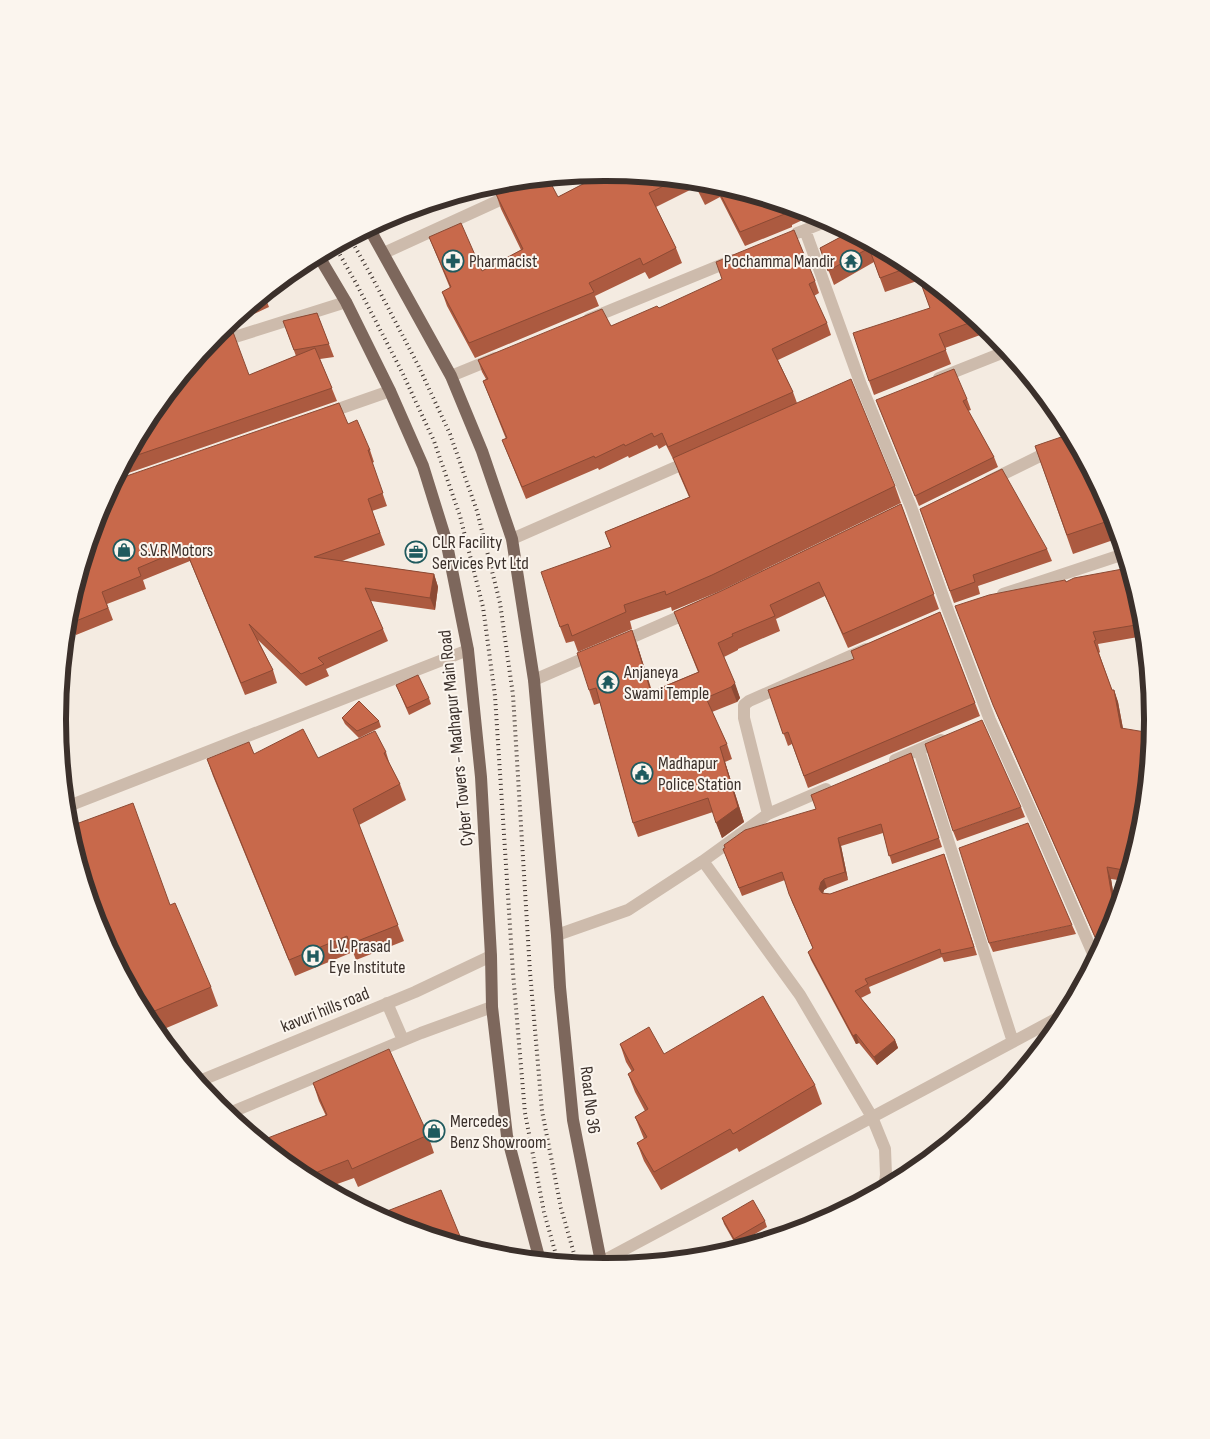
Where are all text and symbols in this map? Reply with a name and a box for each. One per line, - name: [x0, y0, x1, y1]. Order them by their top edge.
- pharmacy icon: Pharmacist: [441, 249, 465, 273]
- temple icon: Pochamma Mandir: [839, 249, 863, 273]
- place label: Pharmacist: [469, 251, 538, 272]
- place label: Pochamma Mandir: [724, 251, 835, 272]
- place label: CLR Facility Services Pvt Ltd: [432, 532, 529, 574]
- shop icon: S.V.R Motors: [112, 538, 136, 562]
- place label: S.V.R Motors: [140, 540, 213, 561]
- office icon: CLR Facility Services Pvt Ltd: [404, 540, 428, 564]
- street label: Cyber Towers - Madhapur Main Road: [434, 629, 478, 847]
- place label: Anjaneya Swami Temple: [623, 662, 709, 704]
- temple icon: Anjaneya Swami Temple: [596, 670, 620, 694]
- place label: Madhapur Police Station: [658, 753, 741, 795]
- public building icon: Madhapur Police Station: [630, 761, 654, 785]
- place label: L.V. Prasad Eye Institute: [329, 936, 406, 978]
- hospital icon: L.V. Prasad Eye Institute: [301, 944, 325, 968]
- street label: kavuri hills road: [278, 983, 372, 1037]
- street label: Road No 36: [575, 1065, 605, 1135]
- place label: Mercedes Benz Showroom: [450, 1111, 547, 1153]
- shop icon: Mercedes Benz Showroom: [422, 1119, 446, 1143]

